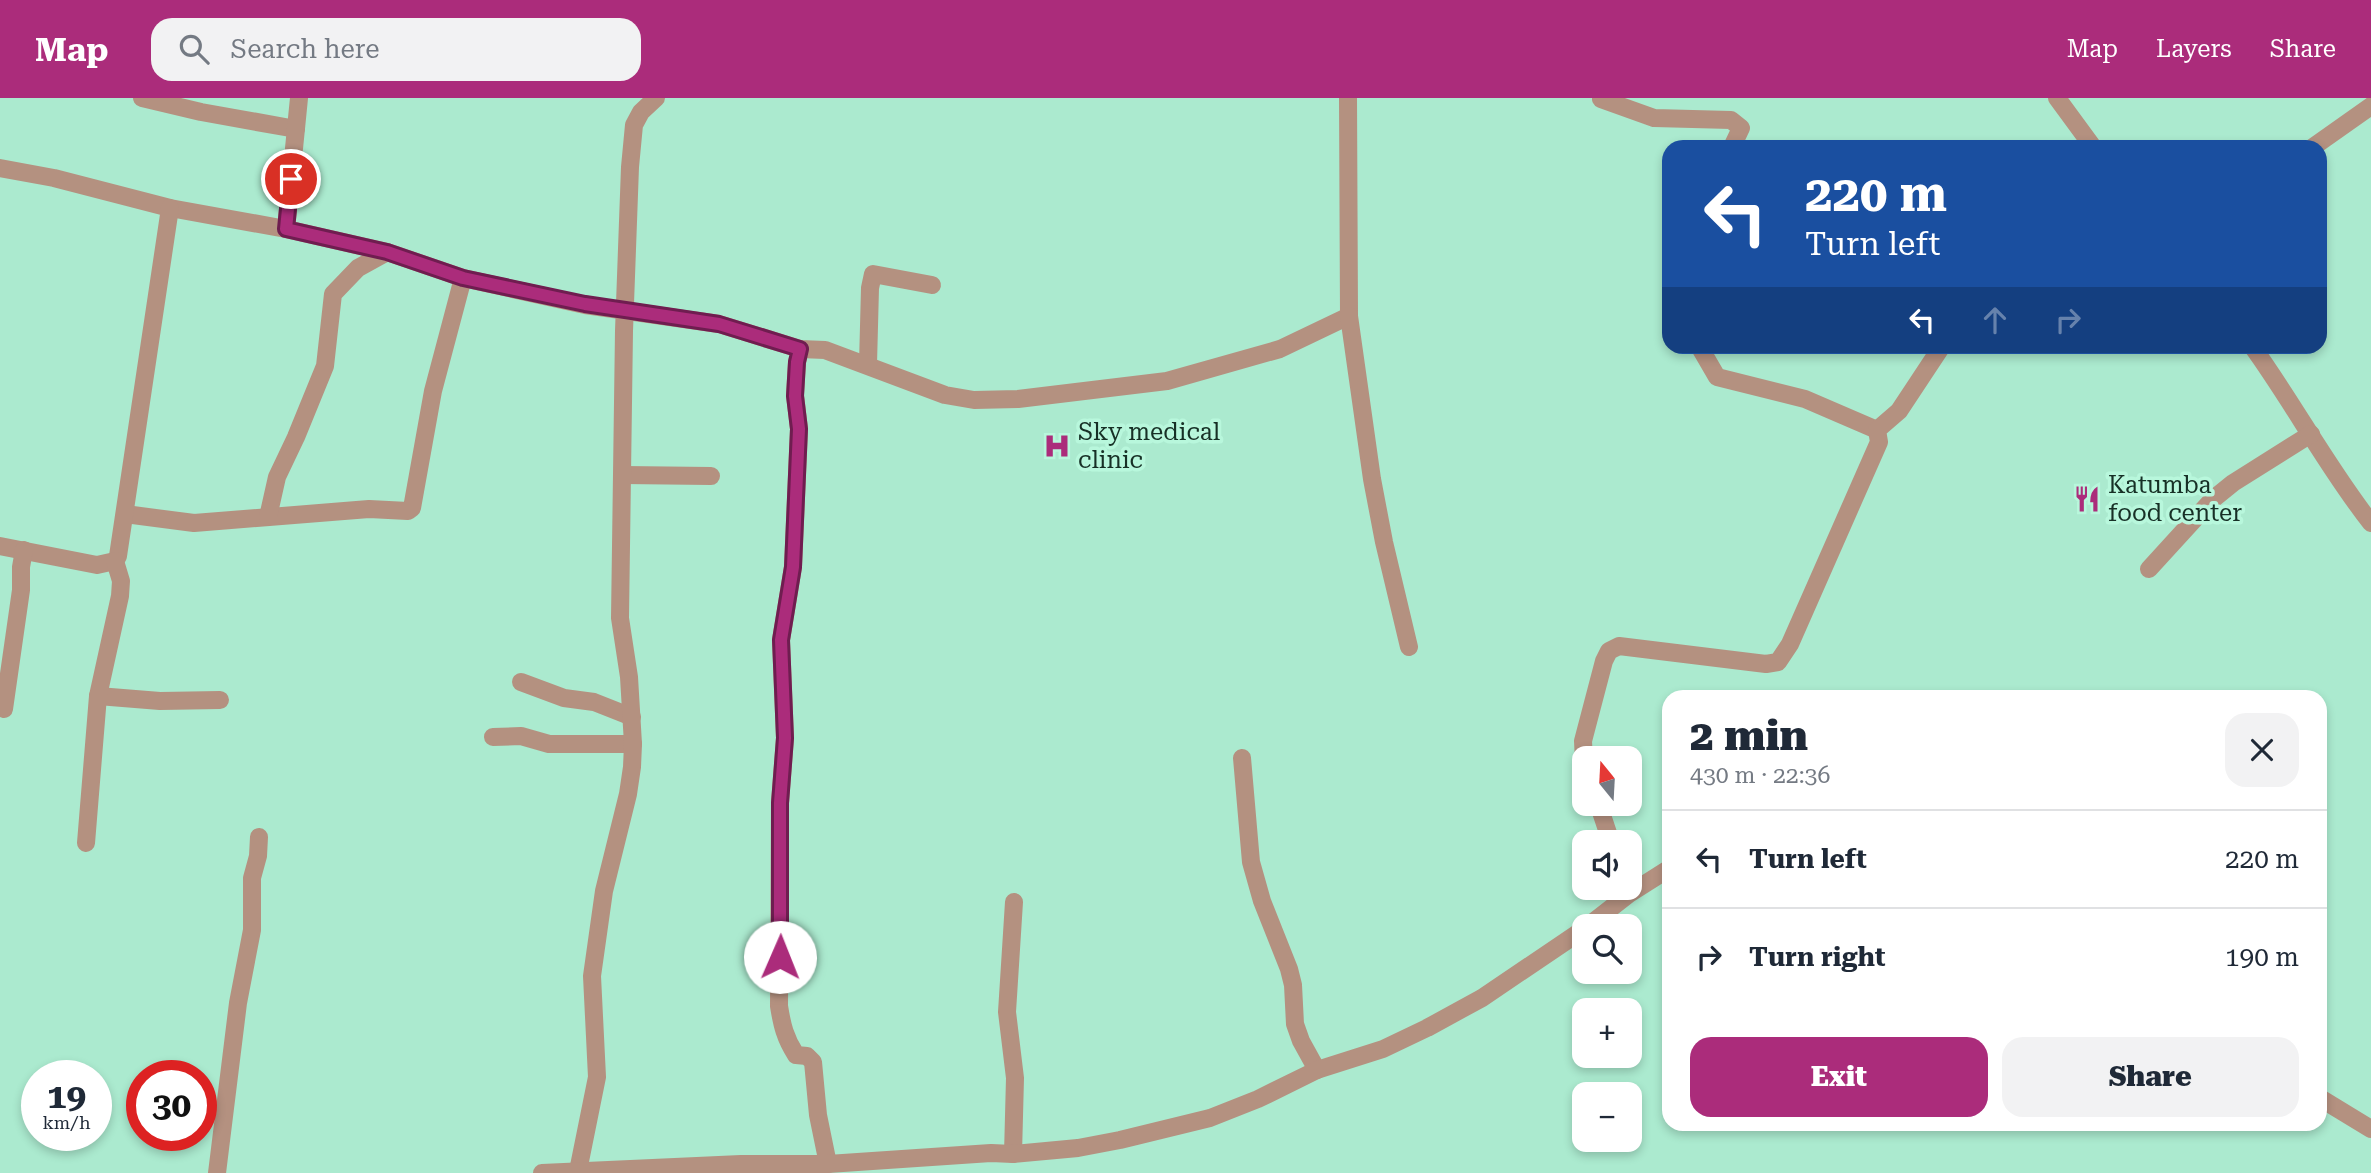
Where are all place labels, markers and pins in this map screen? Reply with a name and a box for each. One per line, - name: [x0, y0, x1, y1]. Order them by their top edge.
- pin: [261, 149, 321, 209]
- place label: Sky medical clinic: [1078, 418, 1220, 474]
- hospital icon: Sky medical clinic: [1042, 431, 1072, 461]
- place label: Katumba food center: [2108, 471, 2242, 527]
- restaurant icon: Katumba food center: [2072, 484, 2102, 514]

